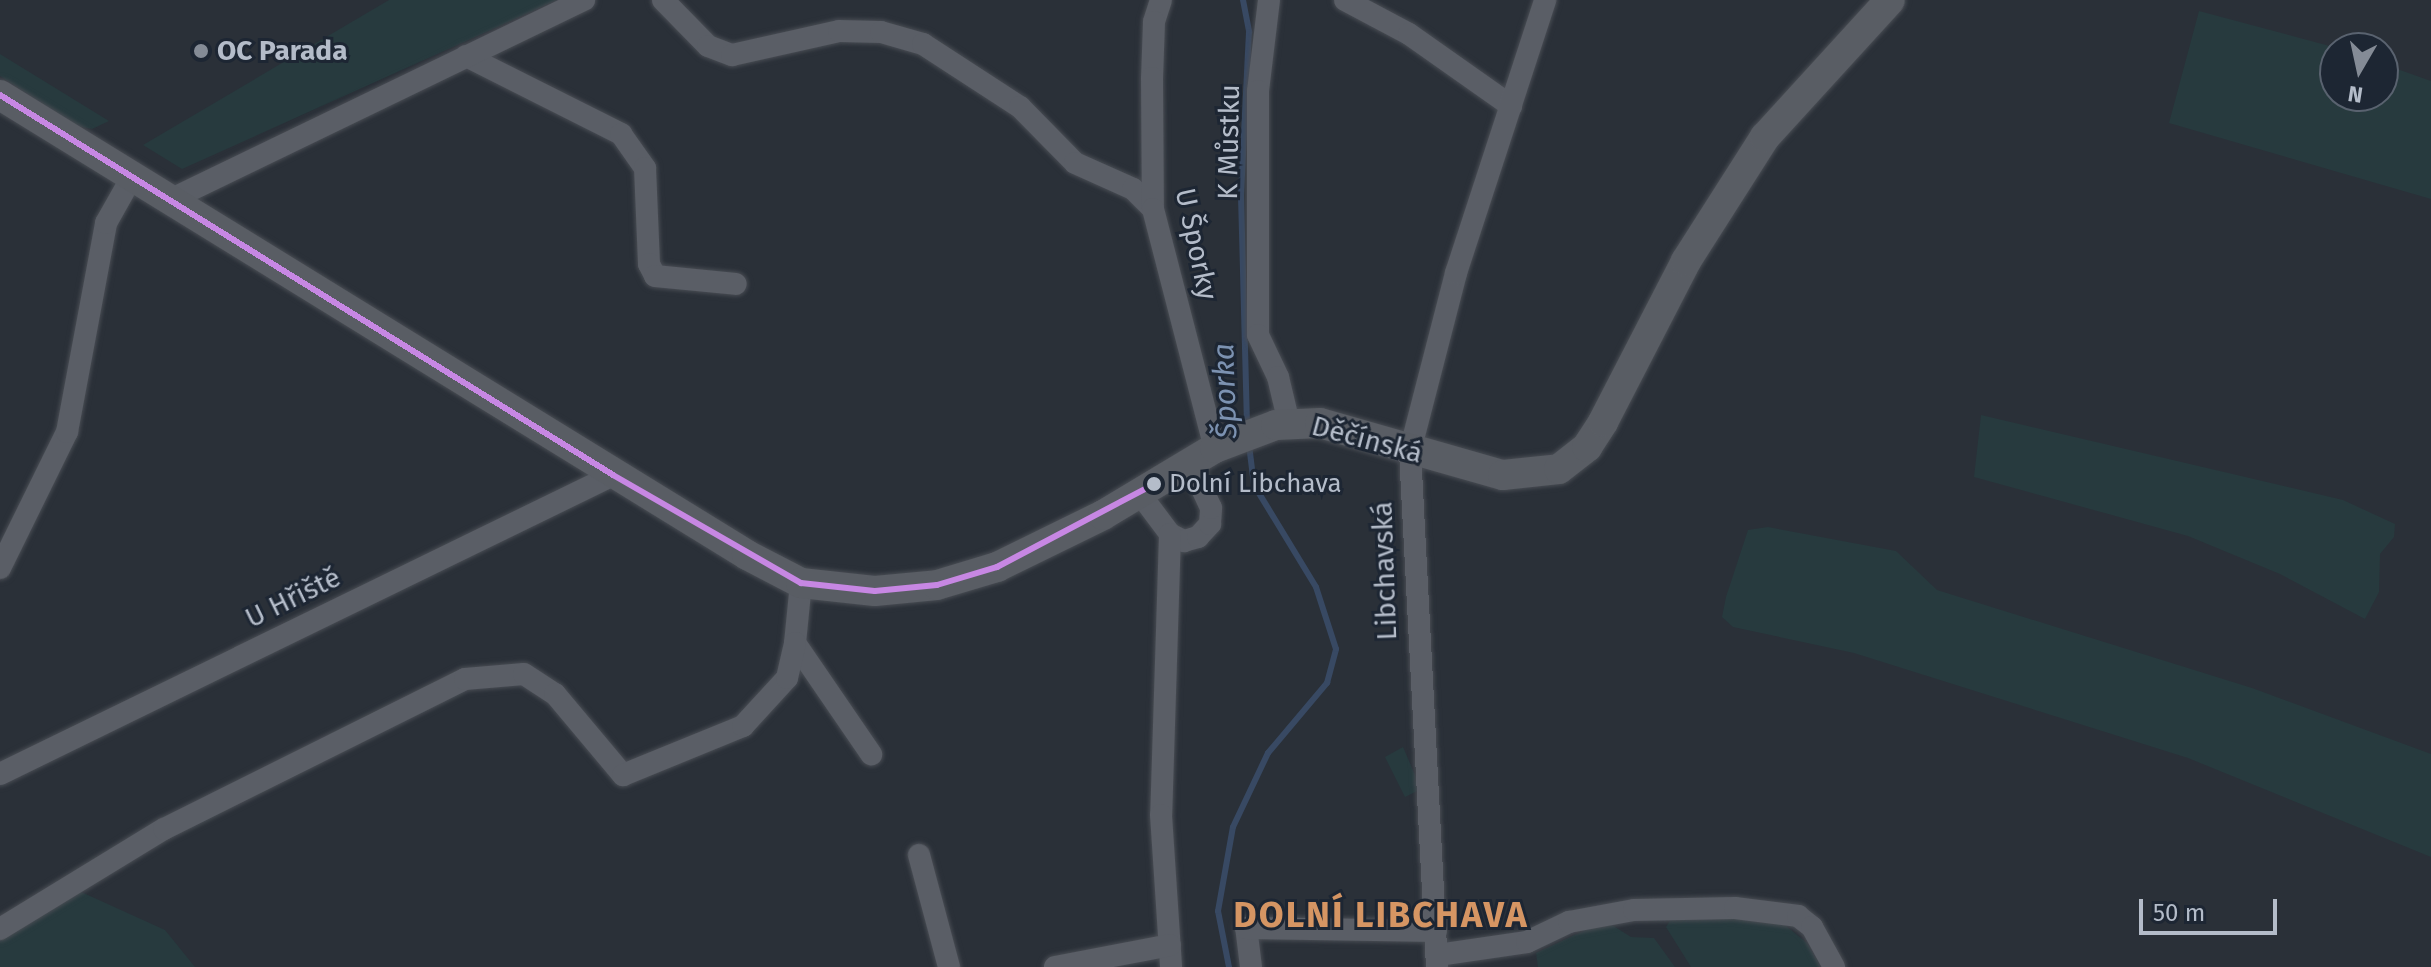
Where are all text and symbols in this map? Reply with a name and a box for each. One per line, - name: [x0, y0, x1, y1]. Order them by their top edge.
- north arrow: [2319, 32, 2399, 112]
- place label: OC Parada: [217, 34, 348, 68]
- marker: OC Parada: [192, 42, 210, 60]
- text: N: [2346, 80, 2365, 109]
- street label: K Můstku: [1211, 84, 1247, 200]
- street label: U Šporky: [1168, 185, 1224, 303]
- water label: Šporka: [1205, 343, 1245, 439]
- street label: Děčínská: [1308, 409, 1426, 471]
- place label: Dolní Libchava: [1169, 468, 1342, 500]
- marker: Dolní Libchava: [1146, 476, 1162, 492]
- street label: Libchavská: [1366, 501, 1404, 641]
- street label: U Hřiště: [240, 561, 346, 635]
- scale bar: [2143, 883, 2281, 933]
- district label: DOLNÍ LIBCHAVA: [1233, 894, 1529, 938]
- text: 50 m: [2153, 899, 2205, 927]

